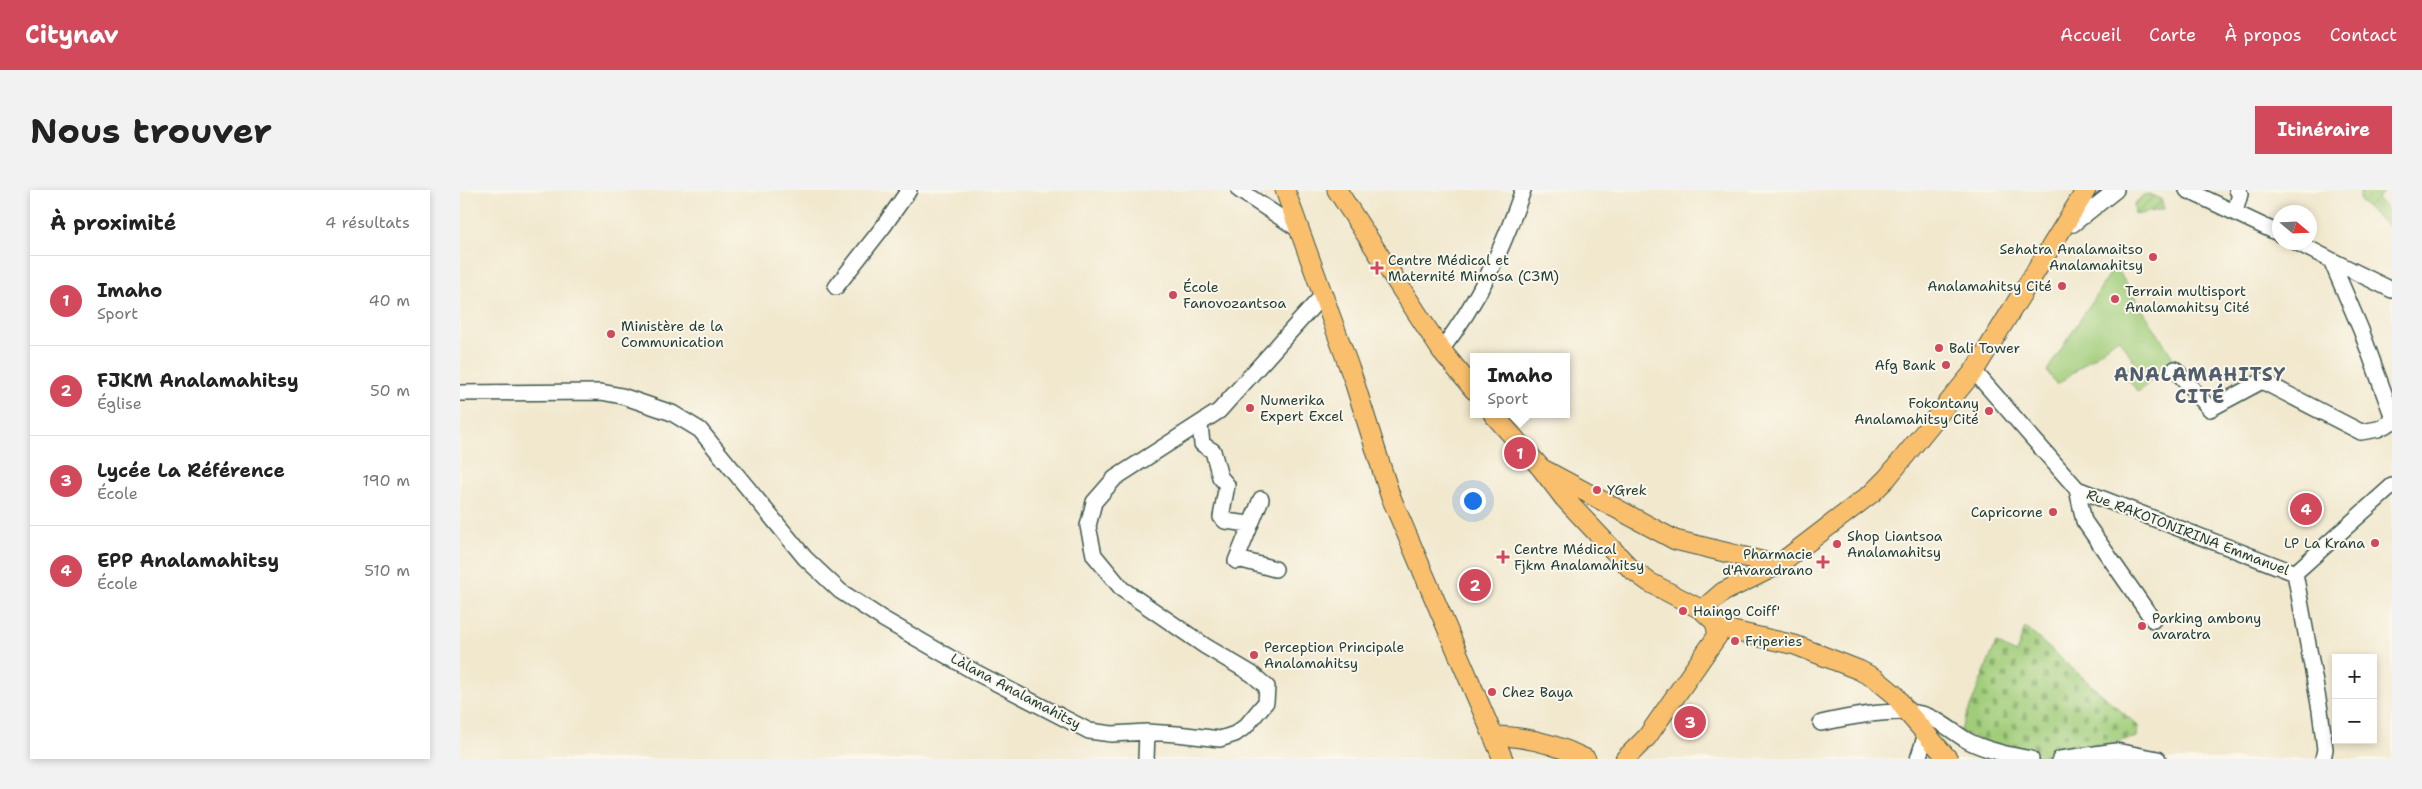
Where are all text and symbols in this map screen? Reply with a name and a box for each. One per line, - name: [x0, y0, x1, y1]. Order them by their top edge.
- text: Citynav: [25, 19, 119, 51]
- text: Accueil: [2060, 23, 2121, 47]
- text: Carte: [2149, 23, 2196, 47]
- text: À propos: [2224, 23, 2302, 47]
- text: Contact: [2330, 23, 2397, 47]
- button: Itinéraire: [2255, 106, 2392, 154]
- text: Nous trouver: [30, 107, 272, 154]
- north arrow: [2272, 205, 2317, 250]
- text: À proximité: [50, 209, 176, 237]
- text: 4 résultats: [325, 212, 410, 233]
- place label: Sehatra Analamaitso Analamahitsy: [2000, 240, 2143, 274]
- place label: Centre Médical et Maternité Mimosa (C3M): [1388, 251, 1559, 285]
- marker: Sehatra Analamaitso Analamahitsy: [2147, 251, 2159, 263]
- marker: Centre Médical et Maternité Mimosa (C3M): [1370, 261, 1384, 275]
- place label: Analamahitsy Cité: [1927, 277, 2052, 295]
- text: Imaho: [97, 278, 162, 303]
- place label: École Fanovozantsoa: [1183, 278, 1287, 312]
- marker: Analamahitsy Cité: [2056, 280, 2068, 292]
- place label: Terrain multisport Analamahitsy Cité: [2125, 282, 2250, 316]
- marker: École Fanovozantsoa: [1167, 289, 1179, 301]
- text: 1: [62, 290, 70, 311]
- text: 40 m: [368, 290, 410, 311]
- marker: Terrain multisport Analamahitsy Cité: [2109, 293, 2121, 305]
- text: Sport: [97, 303, 138, 324]
- place label: Ministère de la Communication: [621, 317, 724, 351]
- marker: Ministère de la Communication: [605, 328, 617, 340]
- place label: Bali Tower: [1949, 339, 2021, 357]
- marker: Bali Tower: [1933, 342, 1945, 354]
- popup: [1470, 353, 1570, 418]
- place label: Afg Bank: [1875, 356, 1936, 374]
- marker: Afg Bank: [1940, 359, 1952, 371]
- district label: ANALAMAHITSY CITÉ: [2114, 362, 2286, 409]
- text: Imaho: [1487, 363, 1553, 388]
- text: FJKM Analamahitsy: [97, 368, 299, 393]
- text: 2: [60, 380, 72, 401]
- text: 50 m: [370, 380, 410, 401]
- text: Sport: [1487, 388, 1528, 409]
- place label: Numerika Expert Excel: [1260, 391, 1344, 425]
- text: Église: [97, 393, 142, 414]
- place label: Fokontany Analamahitsy Cité: [1854, 394, 1979, 428]
- marker: Numerika Expert Excel: [1244, 402, 1256, 414]
- marker: Fokontany Analamahitsy Cité: [1983, 405, 1995, 417]
- pin: 1: [1504, 434, 1536, 472]
- text: Lycée La Référence: [97, 458, 285, 483]
- text: 3: [60, 470, 72, 491]
- text: 190 m: [363, 470, 410, 491]
- place label: YGrek: [1607, 481, 1647, 499]
- text: École: [97, 483, 138, 504]
- marker: YGrek: [1591, 484, 1603, 496]
- street label: Rue RAKOTONIRINA Emmanuel: [2084, 485, 2293, 579]
- your location: [1460, 488, 1486, 514]
- pin: 4: [2290, 490, 2322, 528]
- place label: Capricorne: [1971, 503, 2043, 521]
- marker: Capricorne: [2047, 506, 2059, 518]
- place label: Shop Liantsoa Analamahitsy: [1847, 527, 1943, 561]
- place label: LP La Krana: [2284, 534, 2365, 552]
- marker: LP La Krana: [2369, 537, 2381, 549]
- marker: Shop Liantsoa Analamahitsy: [1831, 538, 1843, 550]
- place label: Centre Médical Fjkm Analamahitsy: [1514, 540, 1644, 574]
- place label: Pharmacie d'Avaradrano: [1722, 545, 1813, 579]
- text: EPP Analamahitsy: [97, 548, 279, 573]
- marker: Centre Médical Fjkm Analamahitsy: [1496, 550, 1510, 564]
- marker: Pharmacie d'Avaradrano: [1817, 556, 1829, 568]
- text: 4: [60, 560, 72, 581]
- text: 510 m: [364, 560, 410, 581]
- pin: 2: [1459, 566, 1491, 604]
- text: École: [97, 573, 138, 594]
- place label: Haingo Coiff': [1693, 602, 1780, 620]
- marker: Haingo Coiff': [1677, 605, 1689, 617]
- place label: Parking ambony avaratra: [2152, 609, 2261, 643]
- marker: Parking ambony avaratra: [2136, 620, 2148, 632]
- place label: Friperies: [1745, 632, 1802, 650]
- marker: Friperies: [1729, 635, 1741, 647]
- place label: Perception Principale Analamahitsy: [1264, 638, 1404, 672]
- street label: Làlana Analamahitsy: [948, 649, 1084, 733]
- marker: Perception Principale Analamahitsy: [1248, 649, 1260, 661]
- map controls: [2332, 654, 2377, 744]
- button: +: [2332, 654, 2377, 699]
- place label: Chez Baya: [1502, 683, 1573, 701]
- marker: Chez Baya: [1486, 686, 1498, 698]
- button: −: [2332, 699, 2377, 744]
- pin: 3: [1674, 703, 1706, 741]

